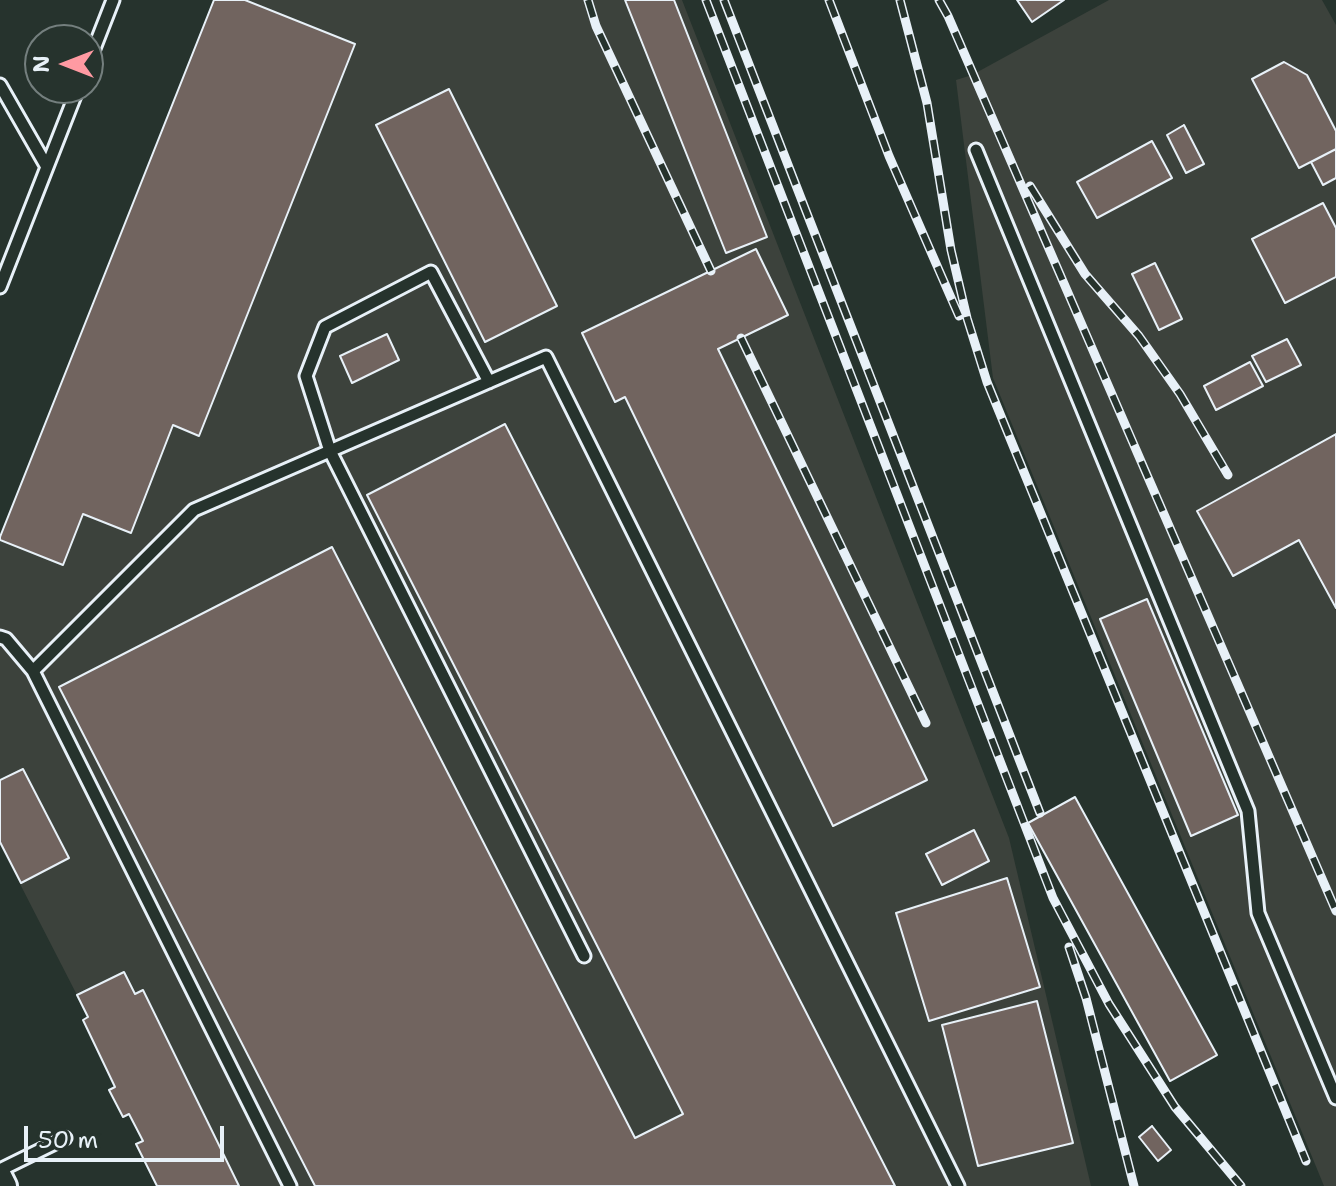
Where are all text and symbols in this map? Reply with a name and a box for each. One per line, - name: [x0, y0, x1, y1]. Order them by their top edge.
- north arrow: [24, 24, 104, 104]
- text: N: [27, 55, 56, 73]
- scale bar: [28, 1110, 228, 1160]
- text: 50 m: [38, 1124, 98, 1156]

